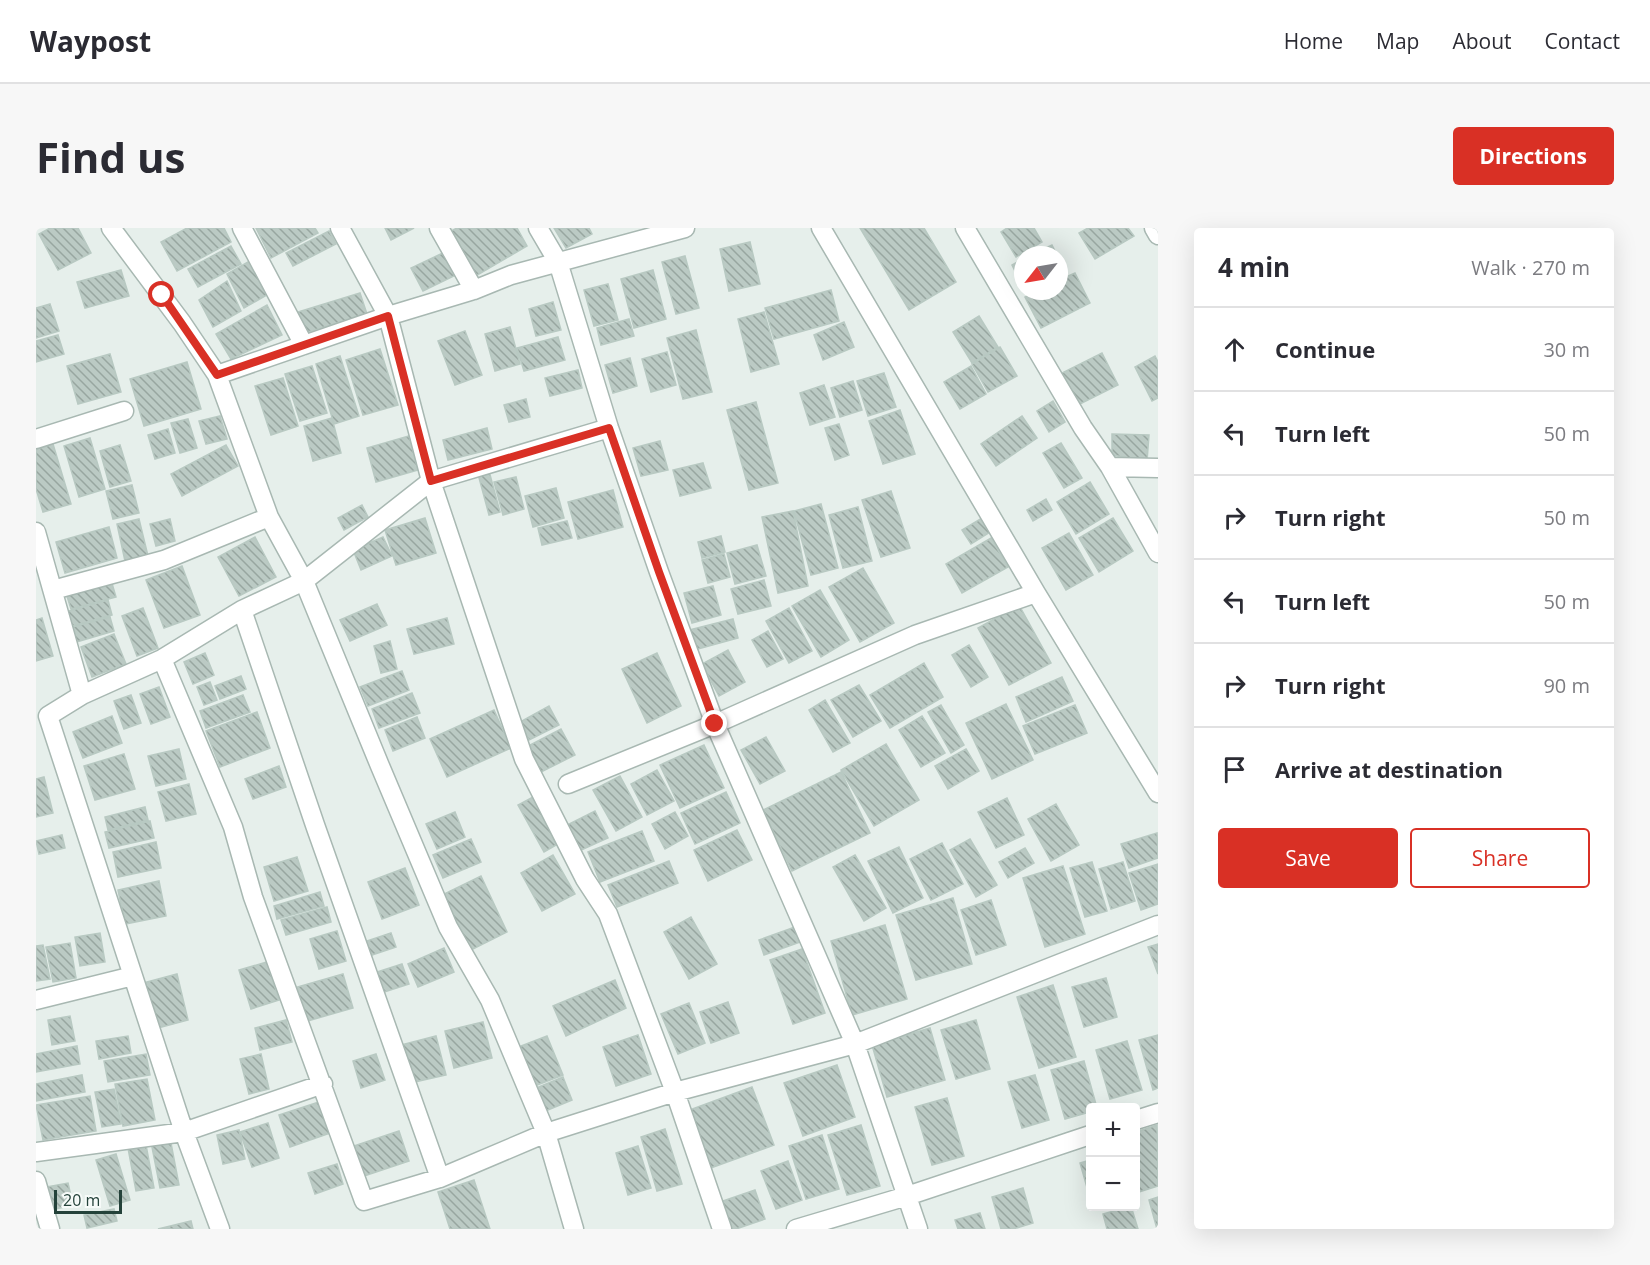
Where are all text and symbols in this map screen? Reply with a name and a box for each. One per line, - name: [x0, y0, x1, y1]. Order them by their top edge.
- text: Waypost: [30, 22, 151, 60]
- text: Home: [1284, 27, 1343, 55]
- text: Map: [1376, 27, 1419, 55]
- text: About: [1452, 27, 1512, 55]
- text: Contact: [1545, 27, 1620, 55]
- button: Directions: [1453, 127, 1614, 185]
- text: Find us: [36, 128, 185, 185]
- north arrow: [1014, 246, 1068, 300]
- text: 4 min: [1218, 249, 1290, 285]
- text: Walk · 270 m: [1471, 254, 1590, 281]
- route start: [148, 281, 174, 307]
- icon: ahead: [1218, 333, 1251, 366]
- text: Continue: [1275, 334, 1375, 364]
- text: 30 m: [1543, 336, 1590, 363]
- icon: left: [1218, 417, 1251, 450]
- text: Turn left: [1275, 418, 1370, 448]
- text: 50 m: [1543, 420, 1590, 447]
- icon: right: [1218, 501, 1251, 534]
- text: Turn right: [1275, 502, 1386, 532]
- text: 50 m: [1543, 504, 1590, 531]
- icon: left: [1218, 585, 1251, 618]
- text: Turn left: [1275, 586, 1370, 616]
- text: 50 m: [1543, 588, 1590, 615]
- icon: right: [1218, 669, 1251, 702]
- text: Turn right: [1275, 670, 1386, 700]
- text: 90 m: [1543, 672, 1590, 699]
- route end: [701, 710, 727, 736]
- icon: arrive: [1218, 753, 1251, 786]
- text: Arrive at destination: [1275, 754, 1503, 784]
- button: Save: [1218, 828, 1398, 888]
- button: Share: [1410, 828, 1590, 888]
- map controls: [1086, 1103, 1140, 1211]
- button: +: [1086, 1103, 1140, 1157]
- button: −: [1086, 1157, 1140, 1211]
- scale bar: [54, 1187, 122, 1214]
- text: 20 m: [63, 1189, 100, 1211]

